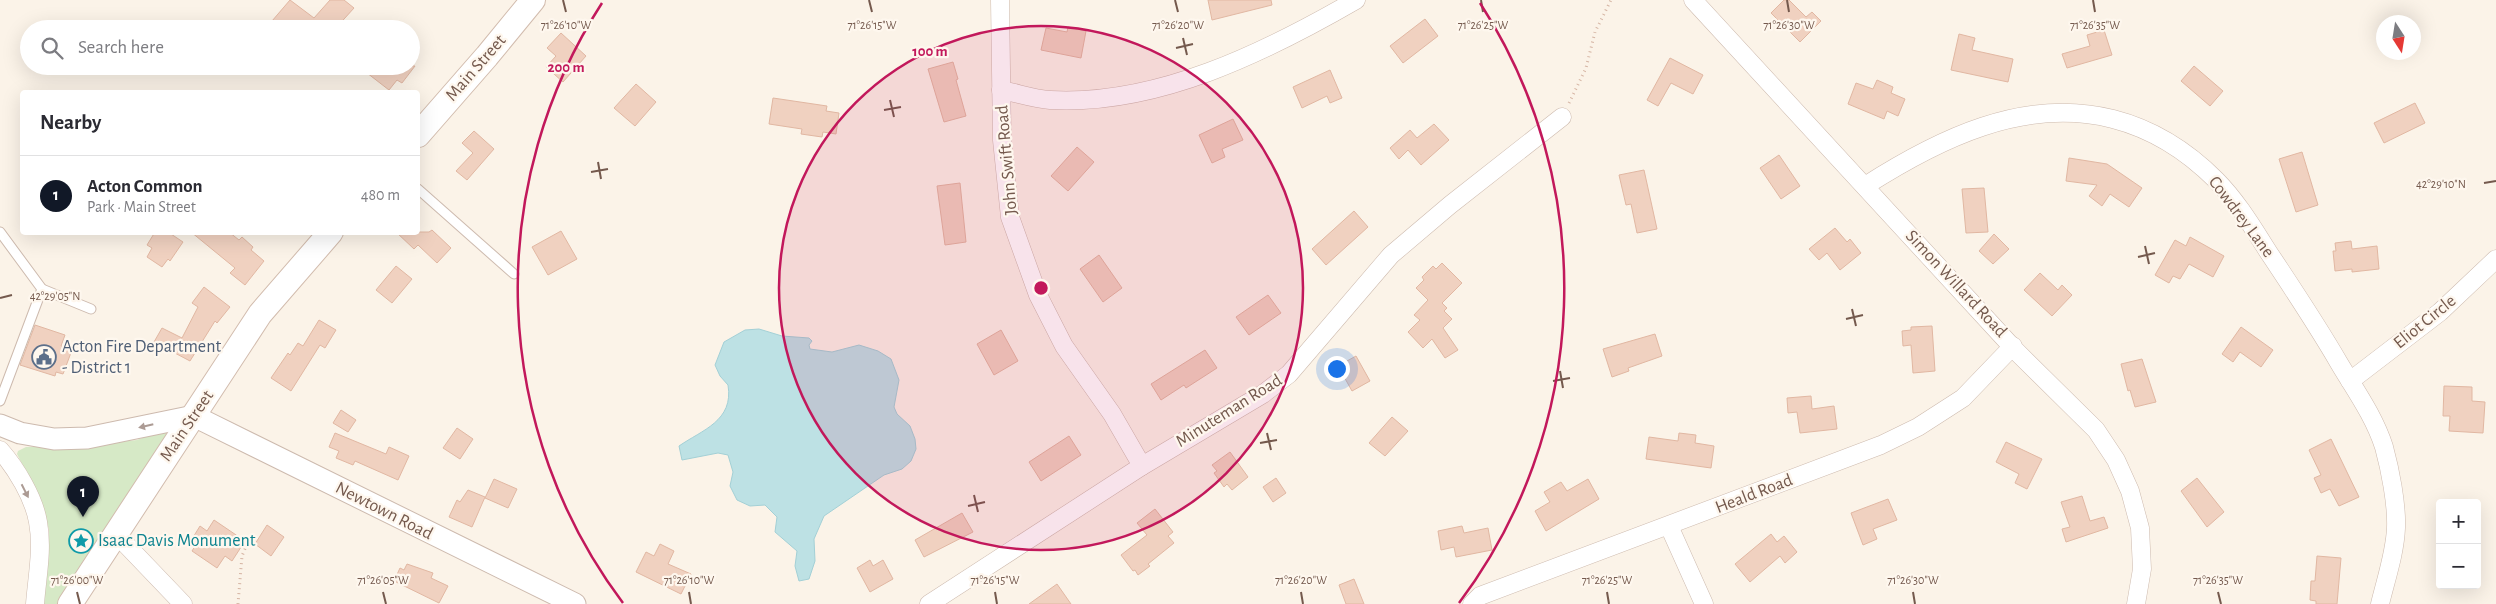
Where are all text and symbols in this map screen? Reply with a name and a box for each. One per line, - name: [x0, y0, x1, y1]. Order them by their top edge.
- north arrow: [2376, 15, 2421, 60]
- text: 71°26'10"W: [541, 19, 592, 31]
- text: 71°26'15"W: [847, 19, 897, 31]
- text: 71°26'20"W: [1152, 19, 1204, 31]
- text: 71°26'25"W: [1458, 19, 1509, 31]
- text: 71°26'30"W: [1763, 19, 1815, 31]
- text: 71°26'35"W: [2070, 19, 2120, 31]
- search box: [20, 20, 420, 75]
- street label: Main Street: [443, 31, 510, 105]
- icon: search: [38, 34, 66, 62]
- text: Search here: [78, 38, 164, 57]
- text: 100 m: [912, 44, 948, 59]
- text: 200 m: [547, 60, 585, 75]
- street label: John Swift Road: [993, 104, 1021, 216]
- text: Nearby: [40, 112, 101, 133]
- street label: Cowdrey Lane: [2205, 173, 2277, 261]
- text: Acton Common: [87, 177, 203, 196]
- text: 42°29'10"N: [2416, 178, 2466, 190]
- text: 1: [53, 187, 59, 203]
- text: 480 m: [361, 187, 400, 203]
- text: Park · Main Street: [87, 199, 196, 215]
- street label: Simon Willard Road: [1902, 227, 2010, 341]
- centre of rings: [1032, 279, 1050, 297]
- text: 42°29'05"N: [30, 290, 80, 302]
- street label: Eliot Circle: [2391, 292, 2459, 352]
- place label: Acton Fire Department - District 1: [62, 338, 221, 377]
- public building icon: Acton Fire Department - District 1: [31, 344, 57, 370]
- your location: [1324, 356, 1350, 382]
- street label: Minuteman Road: [1173, 371, 1285, 451]
- street label: Main Street: [157, 387, 217, 465]
- one-way arrow: [139, 422, 154, 430]
- street label: Heald Road: [1713, 471, 1795, 517]
- pin: 1: [67, 476, 99, 517]
- street label: Newtown Road: [332, 479, 436, 543]
- one-way arrow: [21, 484, 29, 498]
- map controls: [2436, 499, 2481, 589]
- button: +: [2436, 499, 2481, 544]
- place icon: Isaac Davis Monument: [68, 528, 94, 554]
- place label: Isaac Davis Monument: [98, 532, 256, 550]
- button: −: [2436, 544, 2481, 589]
- text: 71°26'00"W: [51, 574, 104, 586]
- text: 71°26'05"W: [357, 574, 409, 586]
- text: 71°26'10"W: [664, 574, 715, 586]
- text: 71°26'15"W: [970, 574, 1020, 586]
- text: 71°26'20"W: [1275, 574, 1327, 586]
- text: 71°26'25"W: [1582, 574, 1633, 586]
- text: 71°26'30"W: [1887, 574, 1939, 586]
- text: 71°26'35"W: [2193, 574, 2243, 586]

